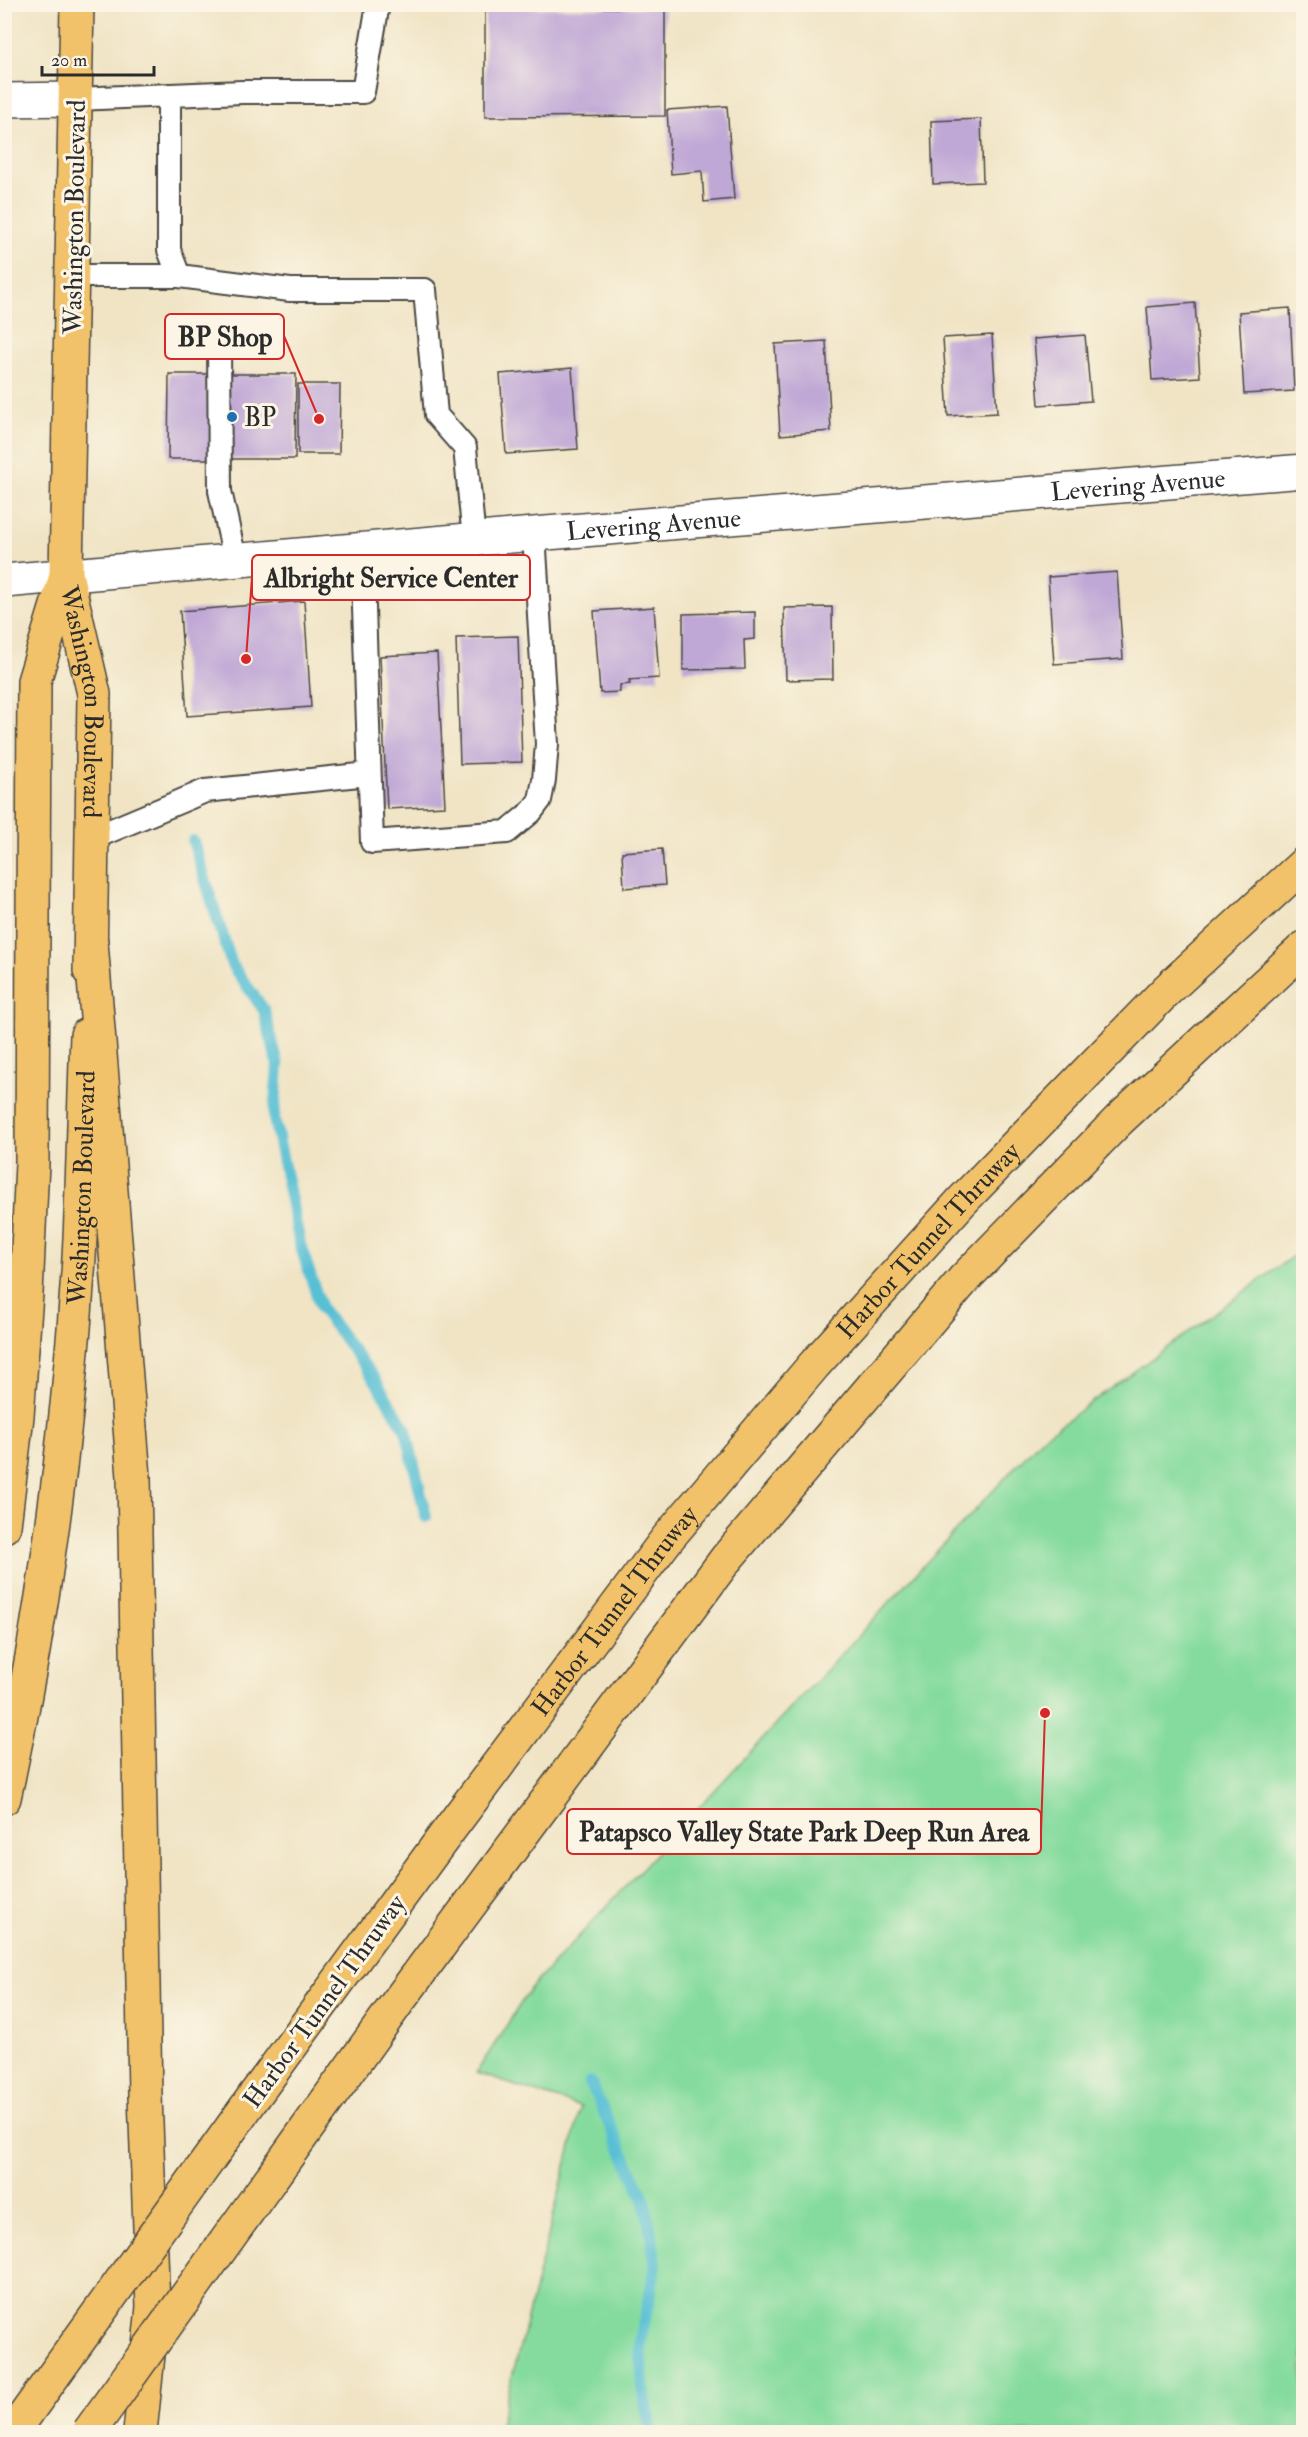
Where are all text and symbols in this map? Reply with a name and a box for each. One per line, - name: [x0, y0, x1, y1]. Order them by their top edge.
- scale bar: [42, 39, 154, 77]
- text: 20 m: [51, 49, 87, 72]
- street label: Washington Boulevard: [57, 99, 93, 336]
- callout: BP Shop: [165, 314, 284, 359]
- text: BP Shop: [178, 321, 273, 355]
- place label: BP: [244, 402, 276, 434]
- marker: BP: [225, 410, 239, 424]
- street label: Levering Avenue: [1049, 462, 1227, 509]
- street label: Levering Avenue: [565, 502, 742, 548]
- callout: Albright Service Center: [252, 555, 530, 600]
- text: Albright Service Center: [263, 562, 519, 596]
- street label: Washington Boulevard: [52, 582, 109, 819]
- street label: Washington Boulevard: [61, 1070, 103, 1307]
- street label: Harbor Tunnel Thruway: [830, 1135, 1028, 1346]
- street label: Harbor Tunnel Thruway: [525, 1499, 705, 1723]
- callout: Patapsco Valley State Park Deep Run Area: [567, 1809, 1041, 1854]
- text: Patapsco Valley State Park Deep Run Area: [579, 1816, 1030, 1850]
- street label: Harbor Tunnel Thruway: [237, 1888, 413, 2114]

